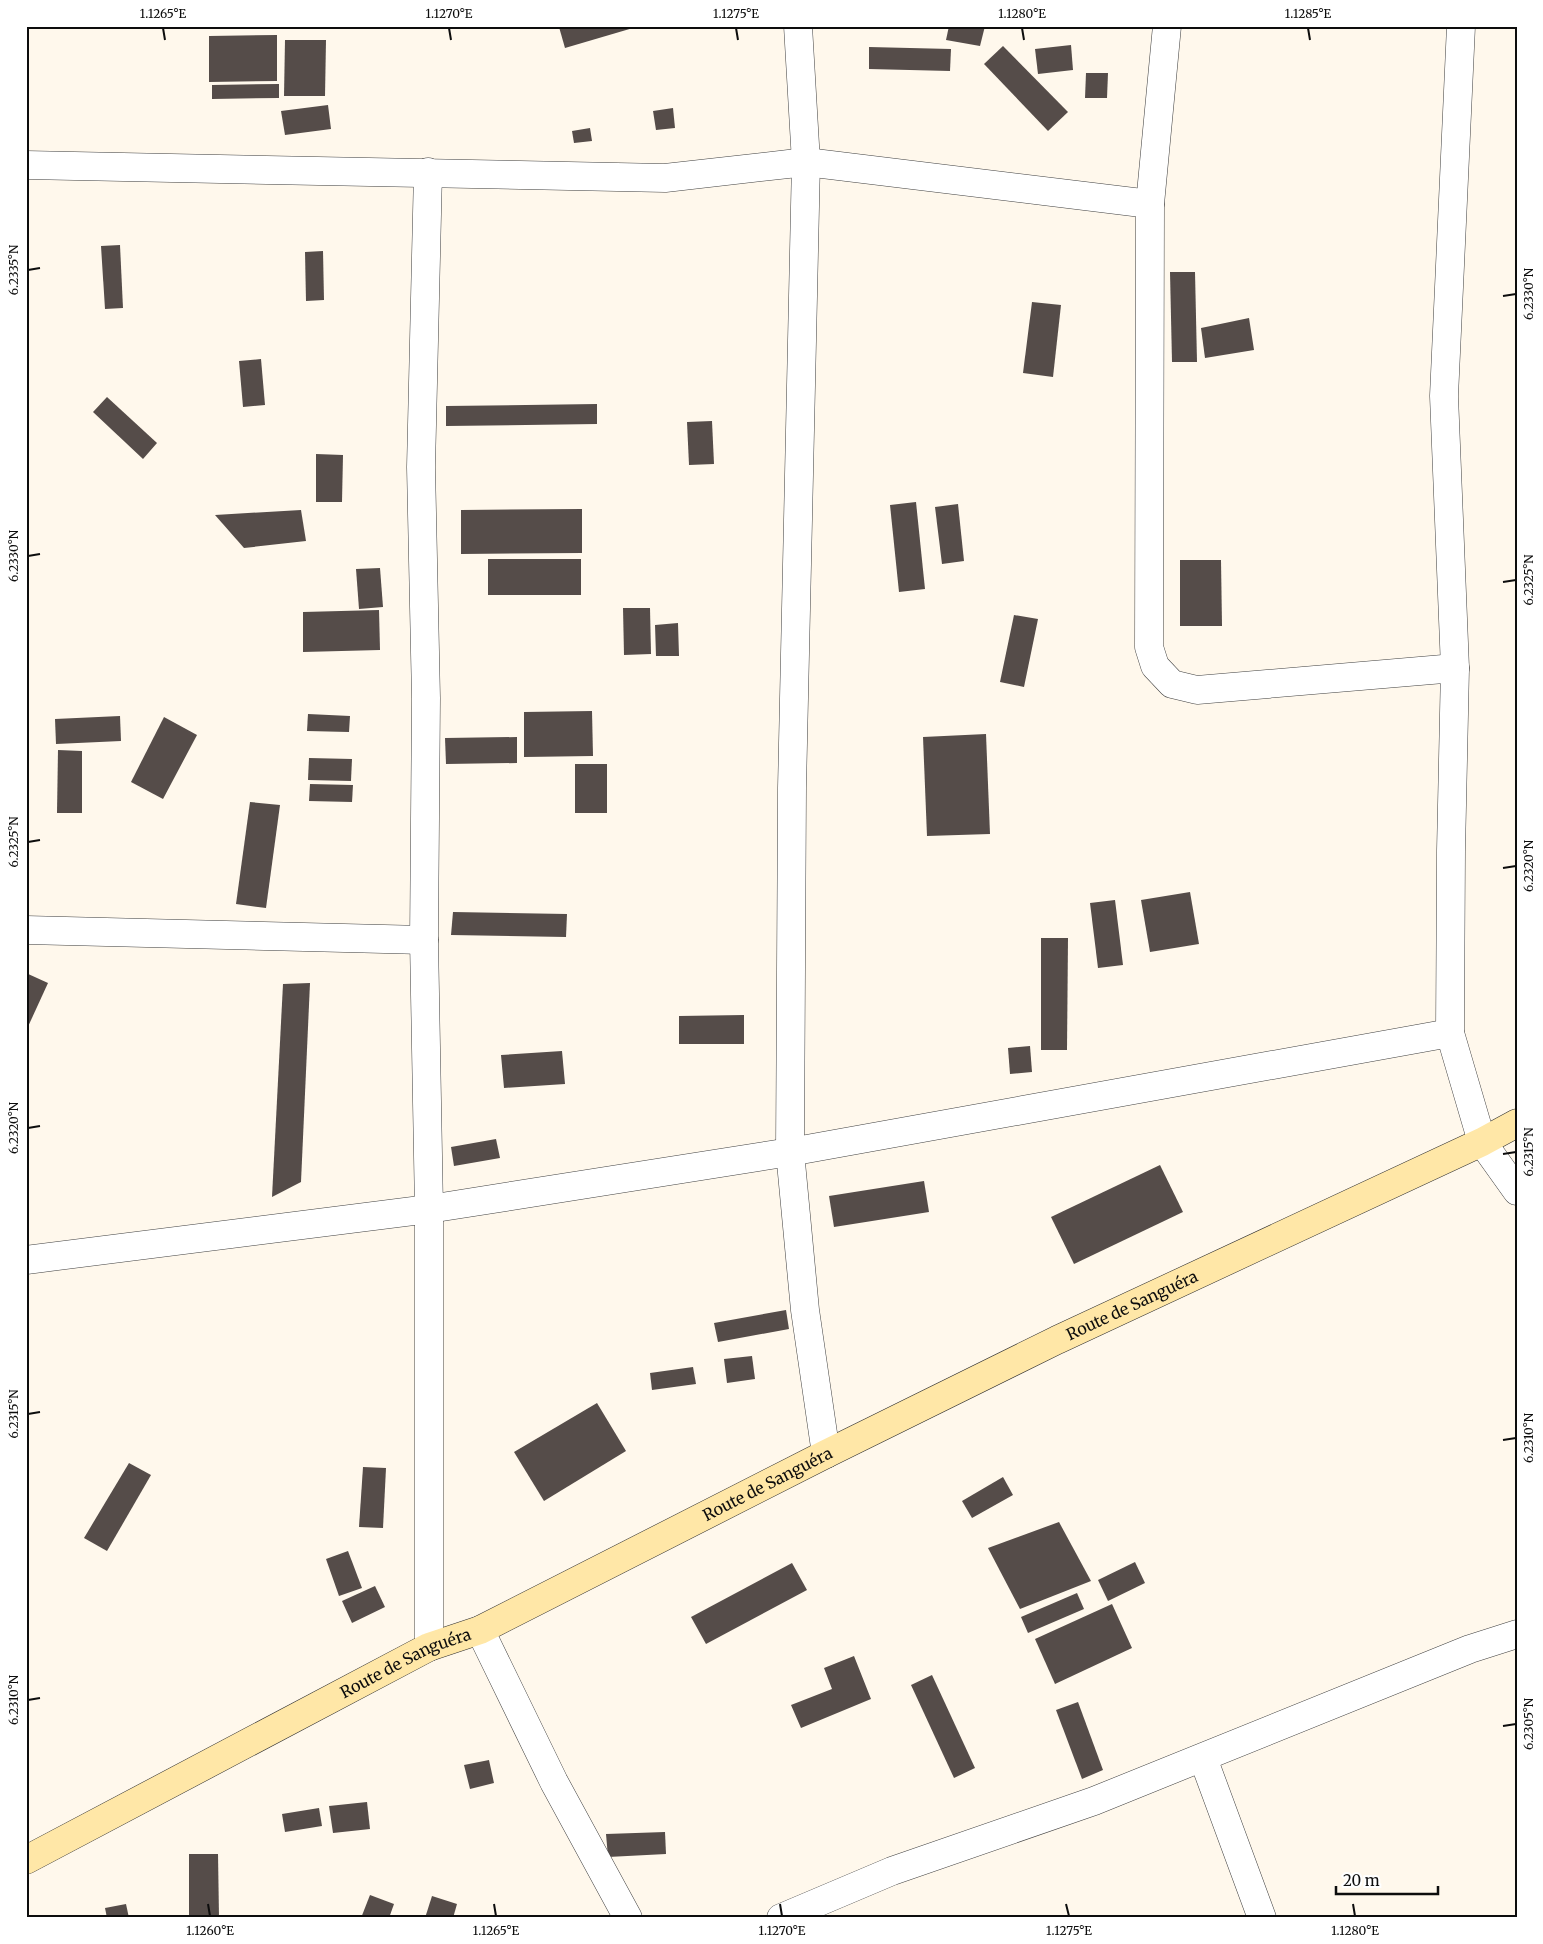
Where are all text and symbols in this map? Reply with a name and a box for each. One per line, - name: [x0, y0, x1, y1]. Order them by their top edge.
- text: 1.1265°E: [140, 6, 187, 21]
- text: 1.1270°E: [426, 6, 473, 21]
- text: 1.1275°E: [713, 6, 759, 21]
- text: 1.1280°E: [998, 6, 1046, 21]
- text: 1.1285°E: [1285, 6, 1332, 21]
- text: 6.2335°N: [6, 244, 21, 295]
- text: 6.2330°N: [1521, 267, 1536, 320]
- text: 6.2330°N: [6, 529, 21, 582]
- text: 6.2325°N: [1521, 554, 1536, 606]
- text: 6.2325°N: [6, 816, 21, 868]
- text: 6.2320°N: [1521, 839, 1536, 892]
- text: 6.2320°N: [6, 1101, 21, 1154]
- text: 6.2315°N: [1521, 1127, 1536, 1177]
- street label: Route de Sanguéra: [1063, 1266, 1201, 1344]
- text: 6.2315°N: [6, 1389, 21, 1439]
- text: 6.2310°N: [1521, 1412, 1536, 1463]
- street label: Route de Sanguéra: [699, 1442, 836, 1525]
- street label: Route de Sanguéra: [337, 1624, 474, 1702]
- text: 6.2310°N: [6, 1674, 21, 1725]
- text: 6.2305°N: [1521, 1697, 1536, 1750]
- scale bar: [1336, 1864, 1438, 1896]
- text: 20 m: [1343, 1871, 1380, 1890]
- text: 1.1260°E: [186, 1923, 234, 1938]
- text: 1.1265°E: [473, 1923, 520, 1938]
- text: 1.1270°E: [759, 1923, 806, 1938]
- text: 1.1275°E: [1046, 1923, 1092, 1938]
- text: 1.1280°E: [1331, 1923, 1379, 1938]

